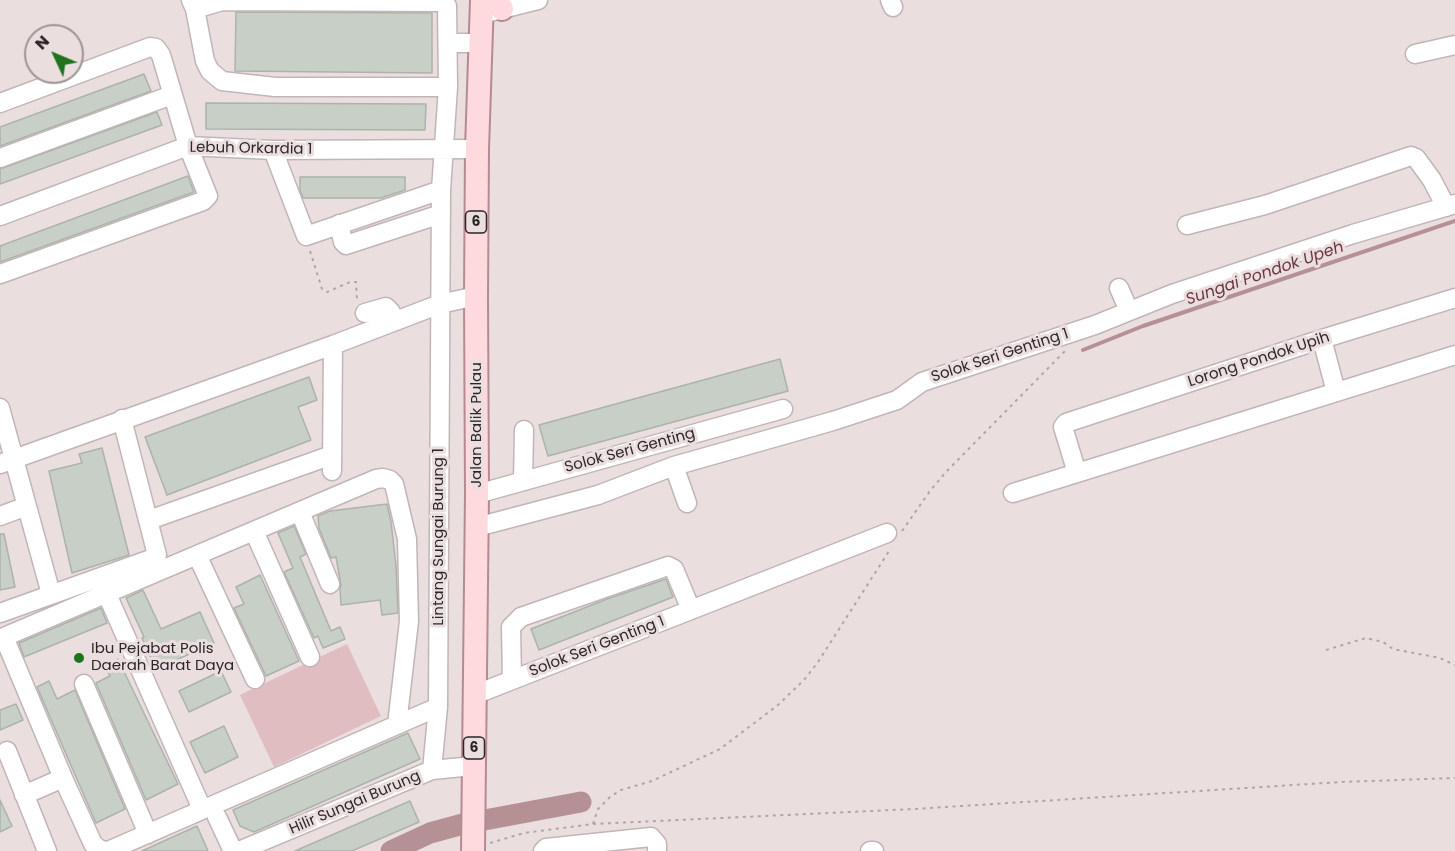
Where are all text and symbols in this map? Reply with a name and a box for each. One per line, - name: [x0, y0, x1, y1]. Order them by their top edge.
- north arrow: [24, 24, 84, 84]
- text: N: [30, 30, 55, 55]
- street label: Lebuh Orkardia 1: [189, 139, 313, 159]
- road number: 6: [466, 211, 486, 233]
- water label: Sungai Pondok Upeh: [1184, 238, 1346, 310]
- street label: Solok Seri Genting 1: [929, 325, 1071, 387]
- street label: Lorong Pondok Upih: [1186, 329, 1332, 391]
- street label: Jalan Balik Pulau: [468, 362, 486, 488]
- street label: Solok Seri Genting: [563, 425, 697, 477]
- street label: Lintang Sungai Burung 1: [430, 448, 448, 626]
- street label: Solok Seri Genting 1: [527, 613, 667, 681]
- place label: Ibu Pejabat Polis Daerah Barat Daya: [91, 640, 234, 675]
- marker: Ibu Pejabat Polis Daerah Barat Daya: [72, 651, 86, 665]
- road number: 6: [464, 737, 484, 759]
- street label: Hilir Sungai Burung: [287, 767, 423, 839]

